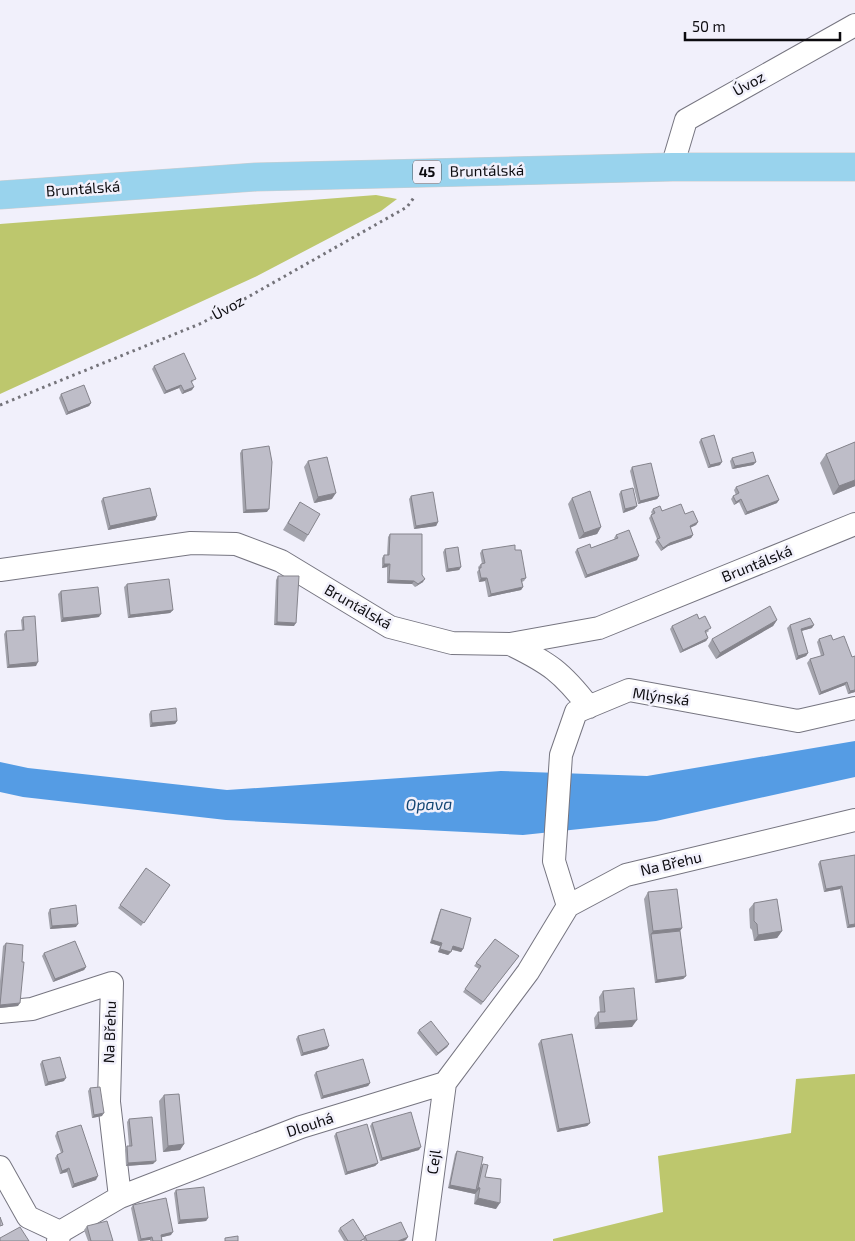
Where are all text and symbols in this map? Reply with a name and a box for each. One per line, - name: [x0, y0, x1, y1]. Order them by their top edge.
- scale bar: [685, 10, 840, 42]
- text: 50 m: [692, 17, 726, 35]
- street label: Úvoz: [729, 67, 768, 99]
- road number: 45: [413, 160, 441, 183]
- street label: Bruntálská: [450, 160, 524, 180]
- street label: Bruntálská: [45, 176, 121, 200]
- street label: Úvoz: [208, 291, 247, 323]
- street label: Bruntálská: [719, 541, 795, 585]
- street label: Bruntálská: [322, 580, 395, 633]
- street label: Mlýnská: [631, 683, 691, 709]
- water label: Opava: [405, 794, 453, 813]
- street label: Na Břehu: [638, 847, 703, 879]
- street label: Na Břehu: [99, 1000, 119, 1064]
- street label: Dlouhá: [284, 1108, 336, 1140]
- street label: Cejl: [422, 1148, 445, 1176]

